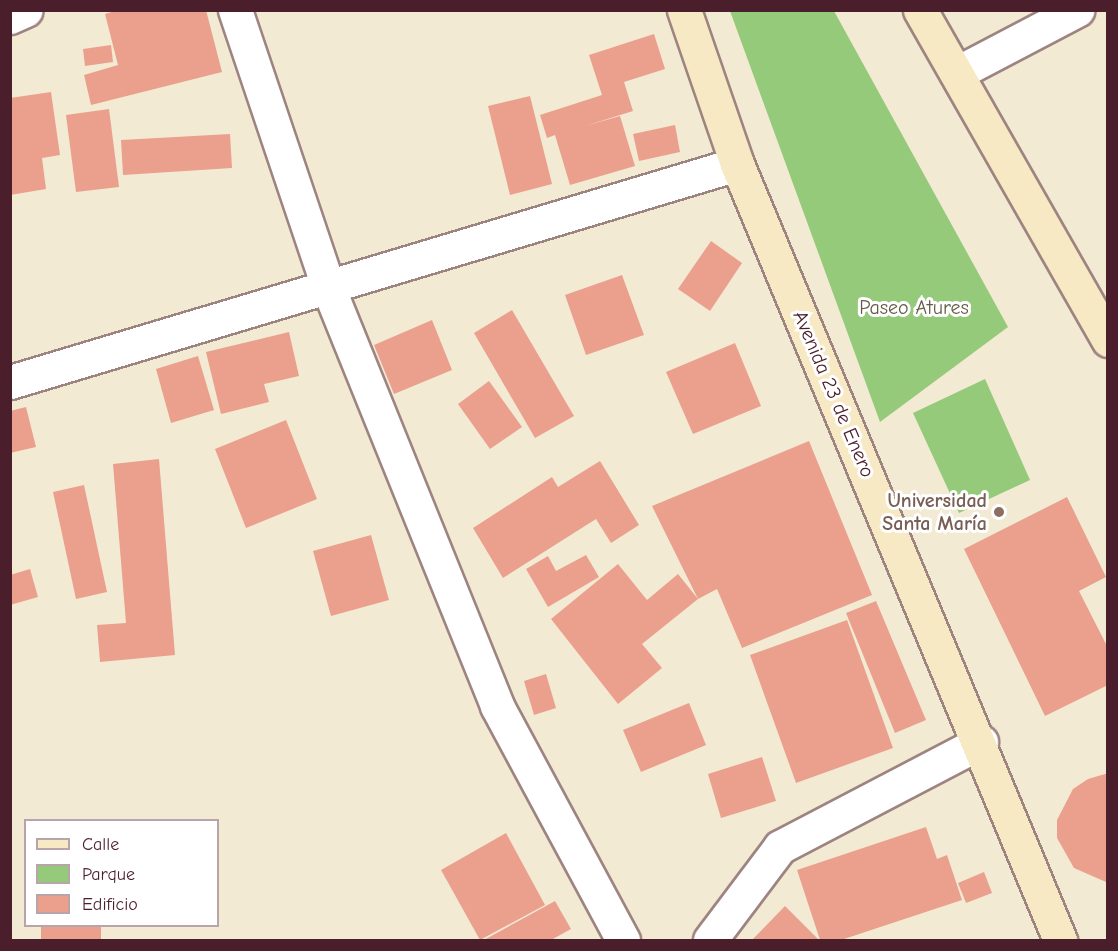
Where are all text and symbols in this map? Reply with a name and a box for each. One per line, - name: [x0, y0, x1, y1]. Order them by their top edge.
- park label: Paseo Atures: [859, 295, 969, 319]
- street label: Avenida 23 de Enero: [788, 307, 880, 481]
- place label: Universidad Santa María: [882, 488, 987, 535]
- marker: Universidad Santa María: [992, 505, 1006, 519]
- legend: [24, 819, 219, 927]
- text: Calle: [82, 834, 119, 855]
- text: Parque: [82, 864, 135, 885]
- text: Edificio: [82, 894, 138, 915]

